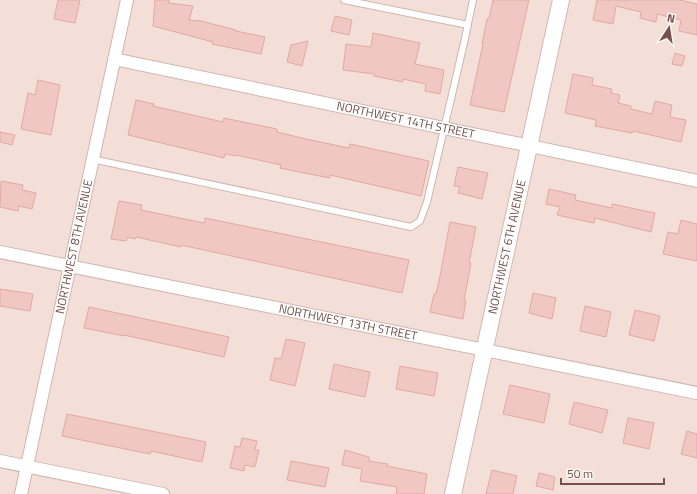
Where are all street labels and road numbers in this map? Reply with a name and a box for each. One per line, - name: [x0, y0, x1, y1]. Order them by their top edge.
- street label: NORTHWEST 14TH STREET: [335, 96, 477, 143]
- street label: NORTHWEST 8TH AVENUE: [50, 177, 97, 316]
- street label: NORTHWEST 6TH AVENUE: [483, 177, 531, 316]
- street label: NORTHWEST 13TH STREET: [277, 299, 420, 345]

